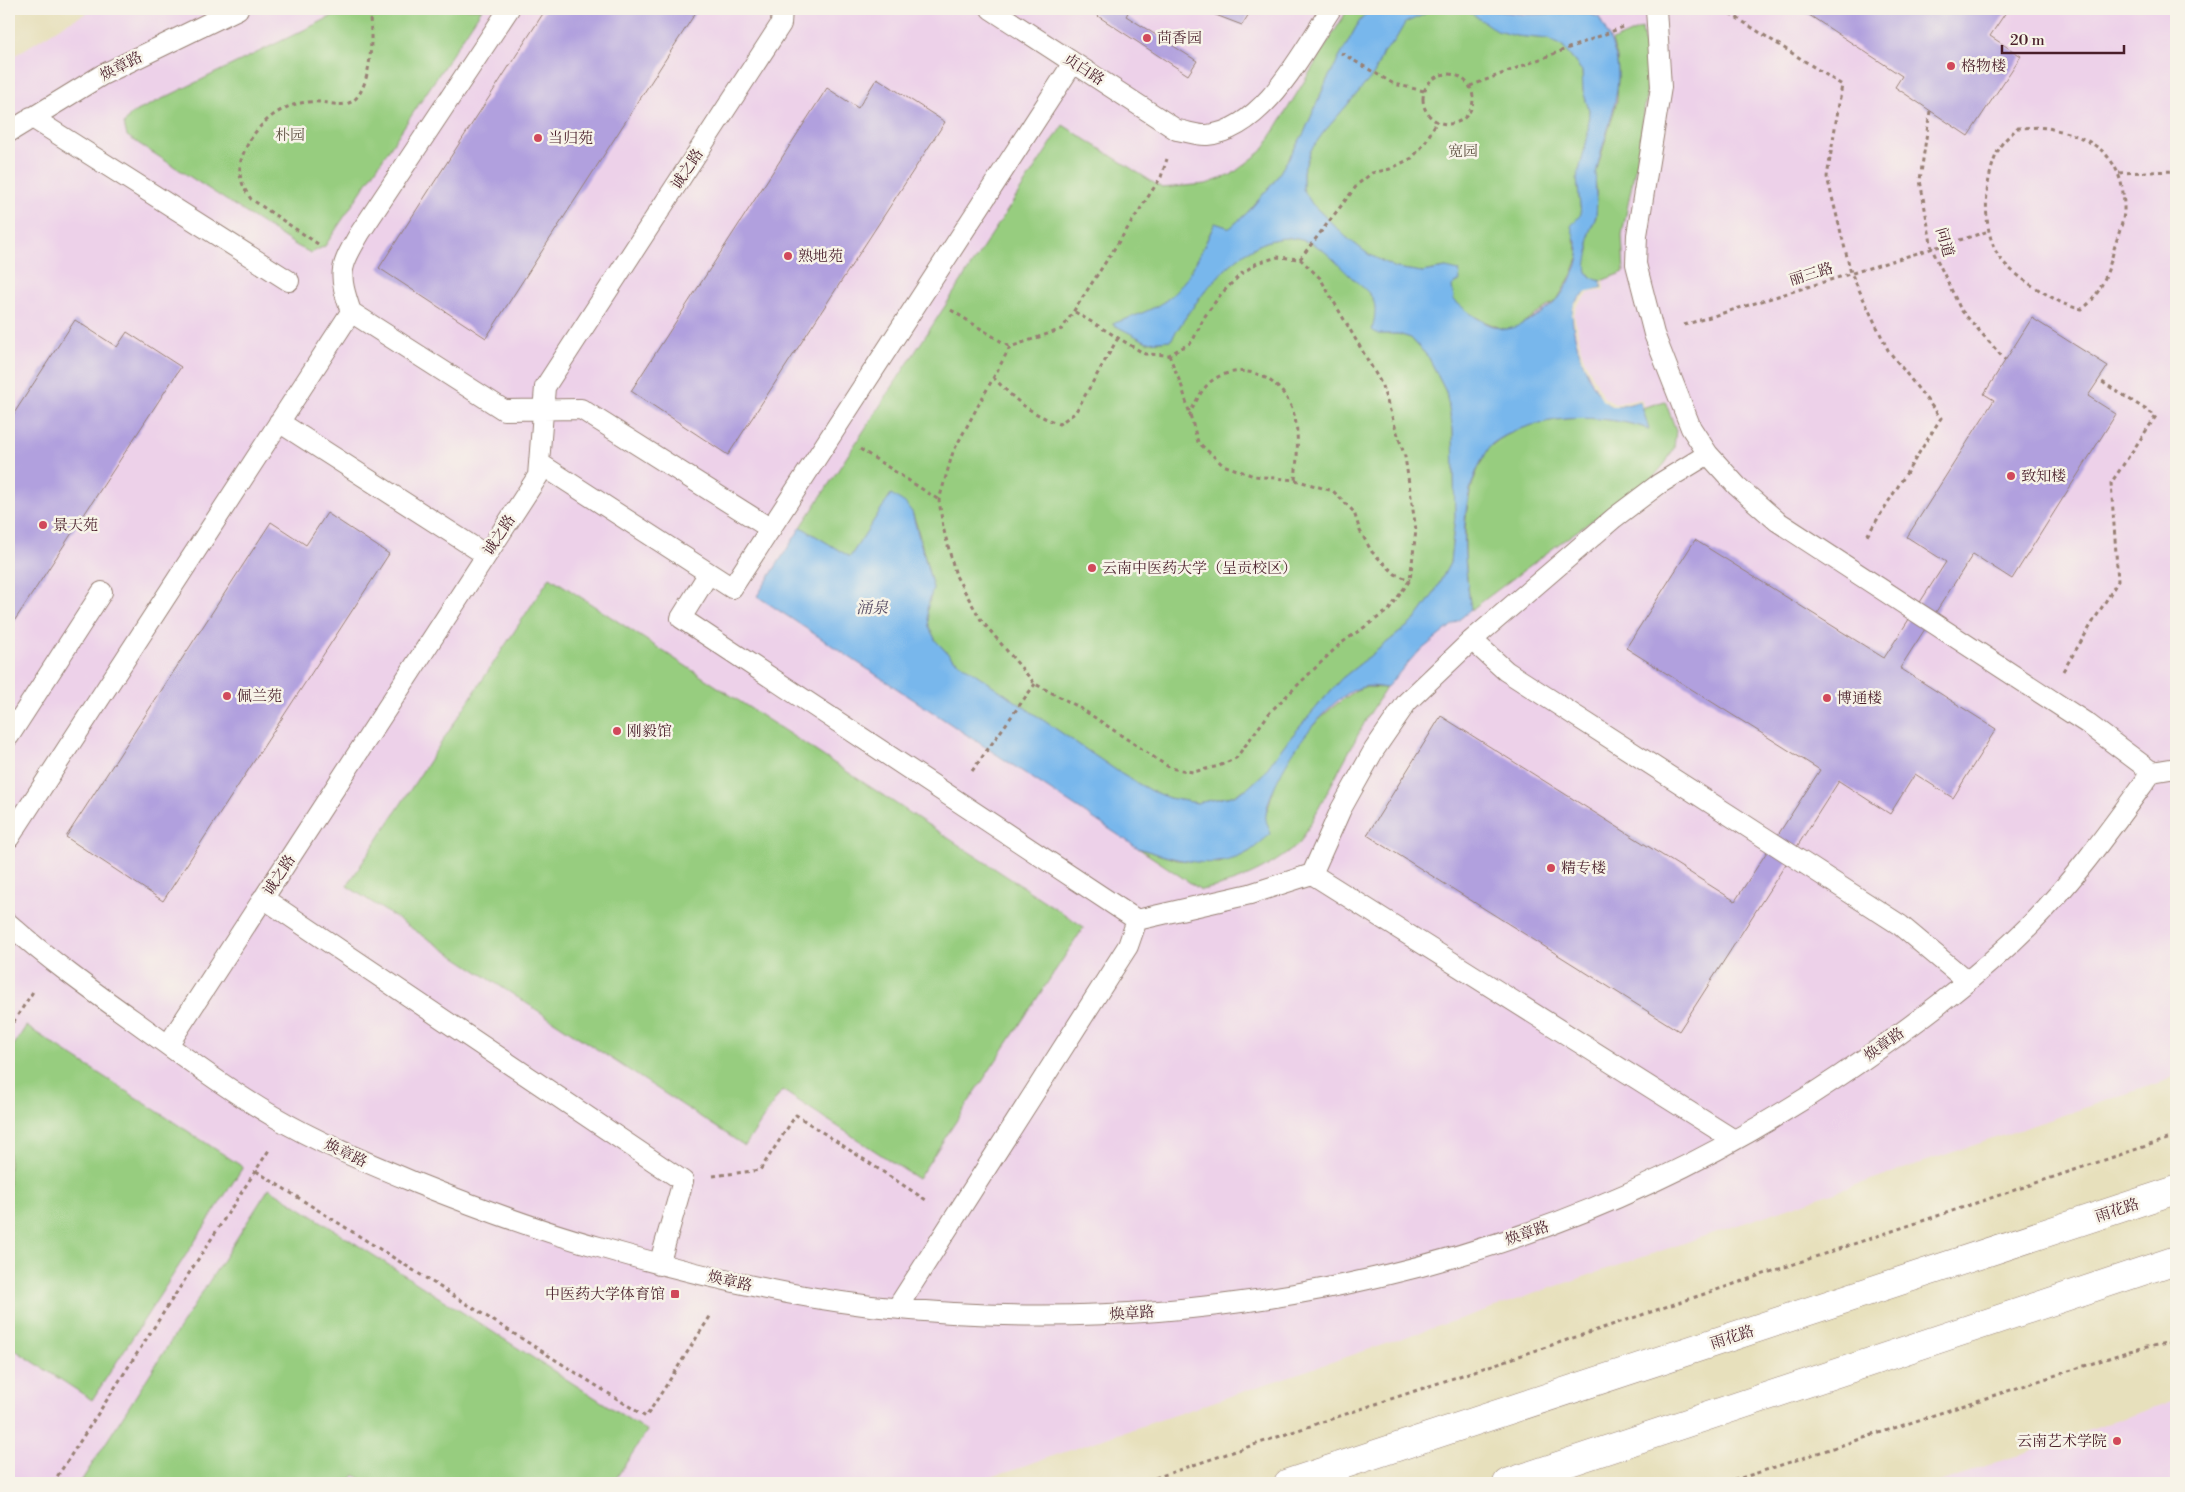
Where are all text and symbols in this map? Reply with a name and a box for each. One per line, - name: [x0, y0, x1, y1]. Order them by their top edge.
- scale bar: [2002, 22, 2125, 54]
- place label: 茴香园: [1157, 29, 1202, 48]
- text: 20 m: [2010, 31, 2045, 50]
- marker: 茴香园: [1141, 32, 1153, 44]
- street label: 焕章路: [97, 48, 146, 85]
- street label: 贞白路: [1060, 49, 1108, 90]
- place label: 格物楼: [1961, 57, 2006, 76]
- marker: 格物楼: [1945, 60, 1957, 72]
- park label: 朴园: [275, 126, 305, 145]
- place label: 当归苑: [548, 129, 593, 148]
- marker: 当归苑: [532, 132, 544, 144]
- park label: 宽园: [1448, 142, 1478, 161]
- street label: 诚之路: [667, 145, 708, 193]
- street label: 问道: [1931, 225, 1958, 259]
- place label: 熟地苑: [798, 247, 843, 266]
- marker: 熟地苑: [782, 250, 794, 262]
- street label: 丽三路: [1787, 259, 1835, 290]
- place label: 致知楼: [2021, 467, 2066, 486]
- marker: 致知楼: [2005, 470, 2017, 482]
- street label: 诚之路: [479, 511, 520, 559]
- place label: 景天苑: [53, 516, 98, 535]
- marker: 景天苑: [37, 519, 49, 531]
- place label: 云南中医药大学（呈贡校区）: [1102, 559, 1297, 578]
- marker: 云南中医药大学（呈贡校区）: [1086, 562, 1098, 574]
- water label: 涌泉: [856, 598, 889, 618]
- place label: 佩兰苑: [237, 687, 282, 706]
- place label: 博通楼: [1837, 689, 1882, 708]
- marker: 佩兰苑: [221, 690, 233, 702]
- marker: 博通楼: [1821, 692, 1833, 704]
- place label: 刚毅馆: [627, 722, 672, 741]
- marker: 刚毅馆: [611, 725, 623, 737]
- street label: 诚之路: [259, 851, 300, 899]
- place label: 精专楼: [1561, 859, 1606, 878]
- marker: 精专楼: [1545, 862, 1557, 874]
- street label: 焕章路: [1861, 1023, 1908, 1065]
- street label: 焕章路: [321, 1135, 370, 1172]
- street label: 雨花路: [2093, 1194, 2141, 1226]
- street label: 焕章路: [1503, 1217, 1552, 1250]
- street label: 焕章路: [706, 1267, 754, 1296]
- place label: 中医药大学体育馆: [545, 1285, 665, 1304]
- marker: 中医药大学体育馆: [669, 1288, 681, 1300]
- street label: 焕章路: [1109, 1302, 1155, 1325]
- street label: 雨花路: [1708, 1321, 1756, 1353]
- place label: 云南艺术学院: [2017, 1432, 2107, 1451]
- marker: 云南艺术学院: [2111, 1435, 2123, 1447]

